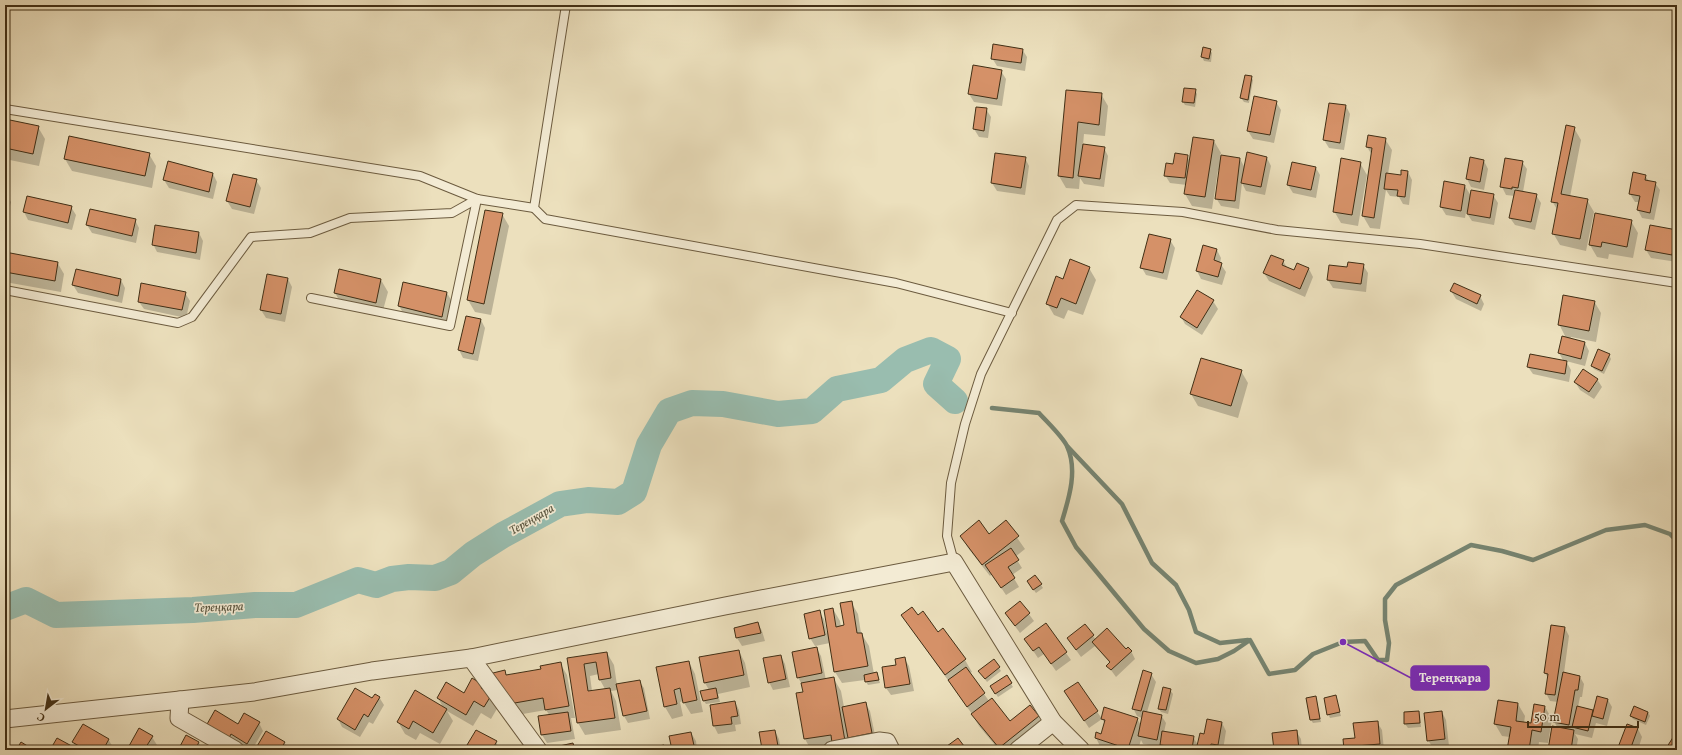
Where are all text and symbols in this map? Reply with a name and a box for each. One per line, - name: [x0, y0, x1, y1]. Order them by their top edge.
- water label: Тереңқара: [507, 501, 558, 539]
- water label: Тереңқара: [194, 599, 244, 617]
- callout: Тереңқара: [1411, 666, 1489, 690]
- text: Тереңқара: [1419, 671, 1482, 687]
- north arrow: [26, 689, 66, 729]
- scale bar: [1528, 703, 1638, 729]
- text: С: [35, 708, 49, 725]
- text: 50 m: [1534, 710, 1560, 726]

